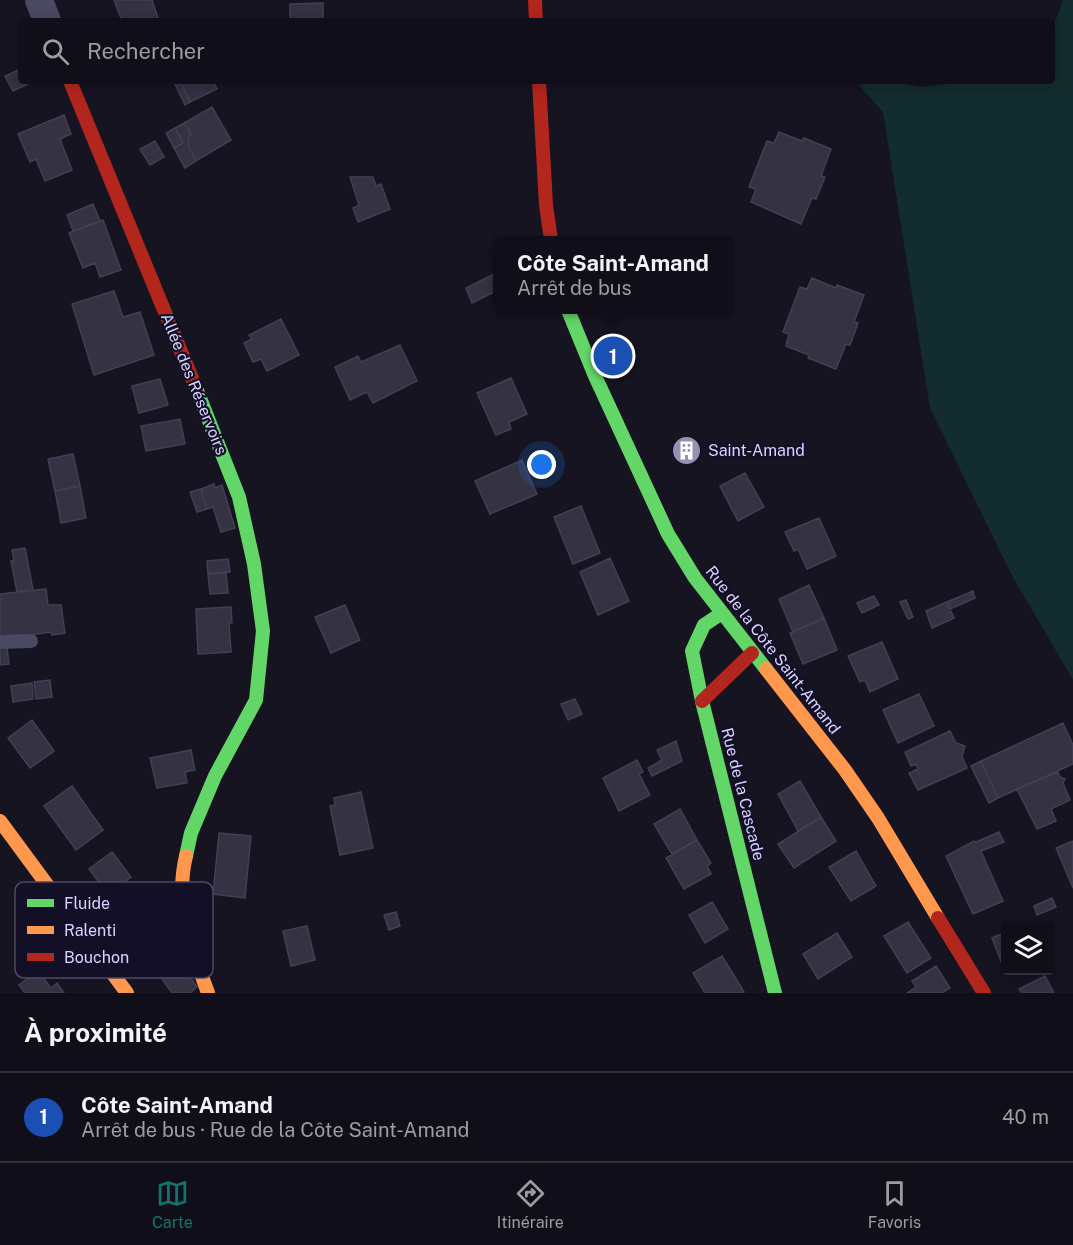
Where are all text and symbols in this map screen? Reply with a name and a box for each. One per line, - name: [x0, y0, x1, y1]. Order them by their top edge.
- search box: [18, 18, 1055, 84]
- icon: search: [39, 35, 72, 68]
- text: Rechercher: [87, 38, 205, 64]
- popup: [493, 236, 733, 314]
- text: Côte Saint-Amand: [517, 250, 709, 276]
- text: Arrêt de bus: [517, 276, 632, 300]
- street label: Allée des Réservoirs: [157, 310, 231, 458]
- pin: 1: [594, 334, 632, 378]
- building icon: Saint-Amand: [671, 434, 703, 466]
- place label: Saint-Amand: [708, 441, 805, 460]
- your location: [527, 450, 556, 479]
- street label: Rue de la Côte Saint-Amand: [702, 562, 844, 738]
- street label: Rue de la Cascade: [717, 726, 769, 862]
- legend: [15, 882, 213, 978]
- text: Fluide: [64, 894, 110, 913]
- text: Ralenti: [64, 921, 116, 940]
- map controls: [1001, 921, 1055, 975]
- button: layers: [1001, 921, 1055, 975]
- text: Bouchon: [64, 948, 129, 967]
- text: À proximité: [24, 1017, 167, 1048]
- text: Côte Saint-Amand: [81, 1092, 273, 1118]
- text: 1: [39, 1105, 48, 1129]
- text: 40 m: [1002, 1105, 1049, 1129]
- text: Arrêt de bus · Rue de la Côte Saint-Amand: [81, 1118, 469, 1142]
- tab: Carte: [152, 1177, 193, 1232]
- tab: Itinéraire: [497, 1177, 564, 1232]
- tab: Favoris: [868, 1177, 921, 1232]

